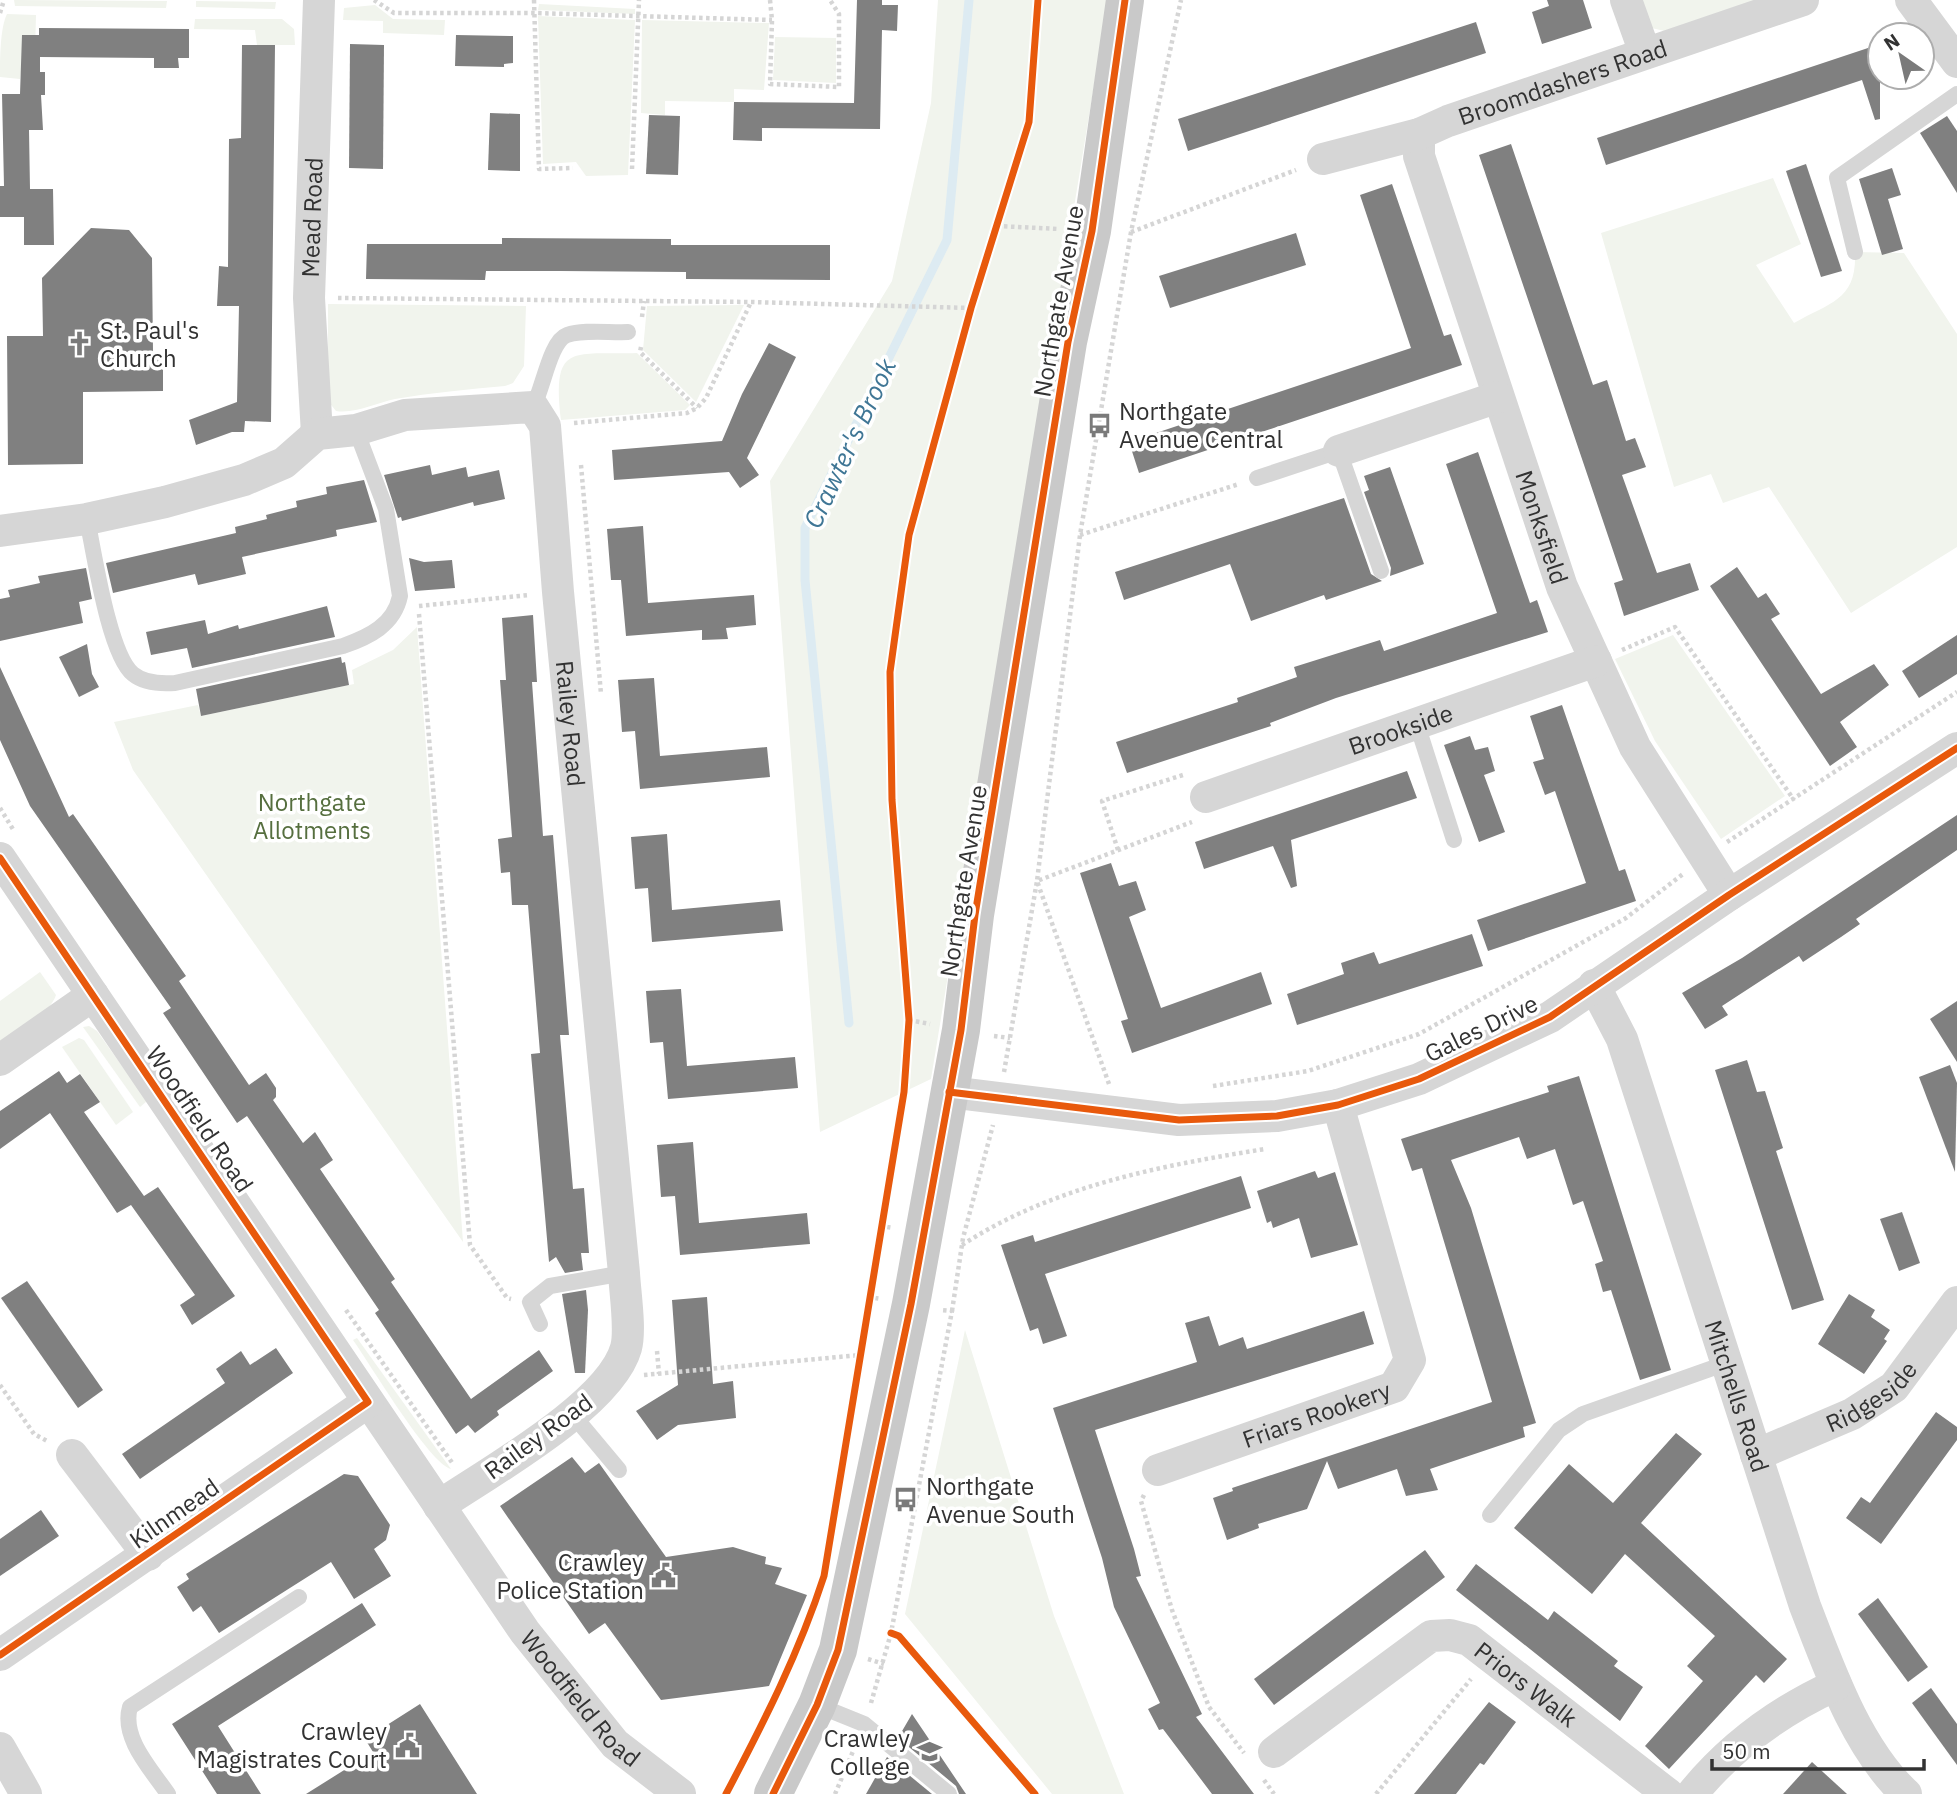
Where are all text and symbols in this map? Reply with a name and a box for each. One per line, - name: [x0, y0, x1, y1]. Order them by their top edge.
- north arrow: [1866, 21, 1936, 91]
- text: N: [1879, 28, 1904, 56]
- street label: Broomdashers Road: [1454, 31, 1671, 132]
- street label: Mead Road: [294, 157, 330, 278]
- street label: Northgate Avenue: [1025, 203, 1091, 399]
- place label: St. Paul's Church: [100, 314, 199, 374]
- church icon: St. Paul's Church: [66, 330, 94, 358]
- water label: Crawter's Brook: [795, 352, 903, 533]
- place label: Northgate Avenue Central: [1119, 395, 1283, 455]
- bus stop icon: Northgate Avenue Central: [1085, 411, 1113, 439]
- street label: Monksfield: [1508, 466, 1576, 588]
- street label: Railey Road: [549, 659, 593, 788]
- street label: Brookside: [1344, 696, 1457, 762]
- street label: Northgate Avenue: [932, 783, 994, 979]
- park label: Northgate Allotments: [253, 786, 371, 846]
- street label: Gales Drive: [1419, 987, 1543, 1069]
- street label: Woodfield Road: [139, 1040, 261, 1198]
- street label: Mitchells Road: [1698, 1316, 1777, 1476]
- street label: Ridgeside: [1821, 1354, 1924, 1439]
- street label: Friars Rookery: [1238, 1373, 1395, 1455]
- street label: Railey Road: [477, 1386, 599, 1486]
- place label: Northgate Avenue South: [926, 1470, 1075, 1530]
- street label: Kilnmead: [123, 1471, 225, 1555]
- bus stop icon: Northgate Avenue South: [892, 1486, 920, 1514]
- place label: Crawley Police Station: [497, 1546, 644, 1606]
- public building icon: Crawley Police Station: [650, 1562, 678, 1590]
- street label: Woodfield Road: [514, 1623, 647, 1774]
- street label: Priors Walk: [1468, 1634, 1584, 1734]
- place label: Crawley Magistrates Court: [196, 1715, 387, 1775]
- place label: Crawley College: [824, 1722, 910, 1782]
- scale bar: [1712, 1728, 1924, 1772]
- public building icon: Crawley Magistrates Court: [393, 1731, 421, 1759]
- text: 50 m: [1722, 1737, 1771, 1765]
- school or university icon: Crawley College: [916, 1738, 944, 1766]

